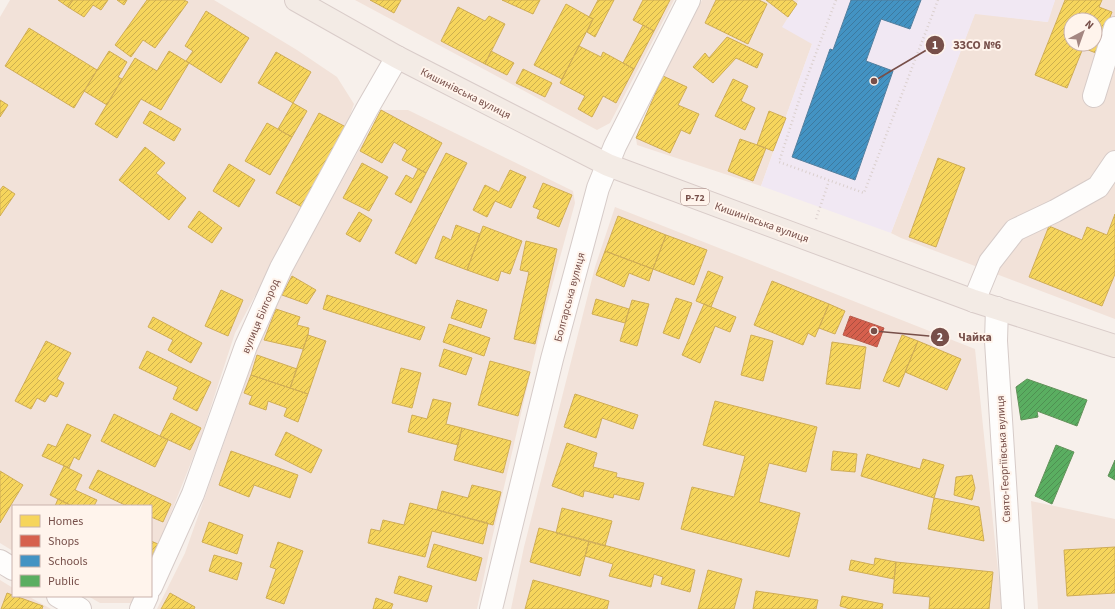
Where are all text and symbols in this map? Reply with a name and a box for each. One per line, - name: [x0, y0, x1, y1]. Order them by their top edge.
- north arrow: [1063, 12, 1103, 52]
- text: N: [1082, 17, 1097, 33]
- callout: ЗЗСО №6: [925, 33, 1009, 57]
- text: 1: [932, 37, 938, 54]
- text: ЗЗСО №6: [953, 37, 1001, 54]
- street label: Кишинівська вулиця: [418, 64, 513, 123]
- road number: Р-72: [681, 189, 709, 205]
- street label: Кишинівська вулиця: [713, 198, 811, 247]
- street label: Болгарська вулиця: [550, 251, 589, 343]
- street label: вулиця Білгород: [238, 277, 283, 356]
- callout: Чайка: [930, 325, 1000, 349]
- text: 2: [937, 329, 943, 346]
- text: Чайка: [958, 329, 992, 346]
- street label: Свято-Георгіївська вулиця: [993, 395, 1014, 523]
- legend: [12, 505, 152, 597]
- text: Homes: [48, 513, 83, 530]
- text: Shops: [48, 533, 79, 550]
- text: Schools: [48, 553, 88, 570]
- text: Public: [48, 573, 80, 590]

